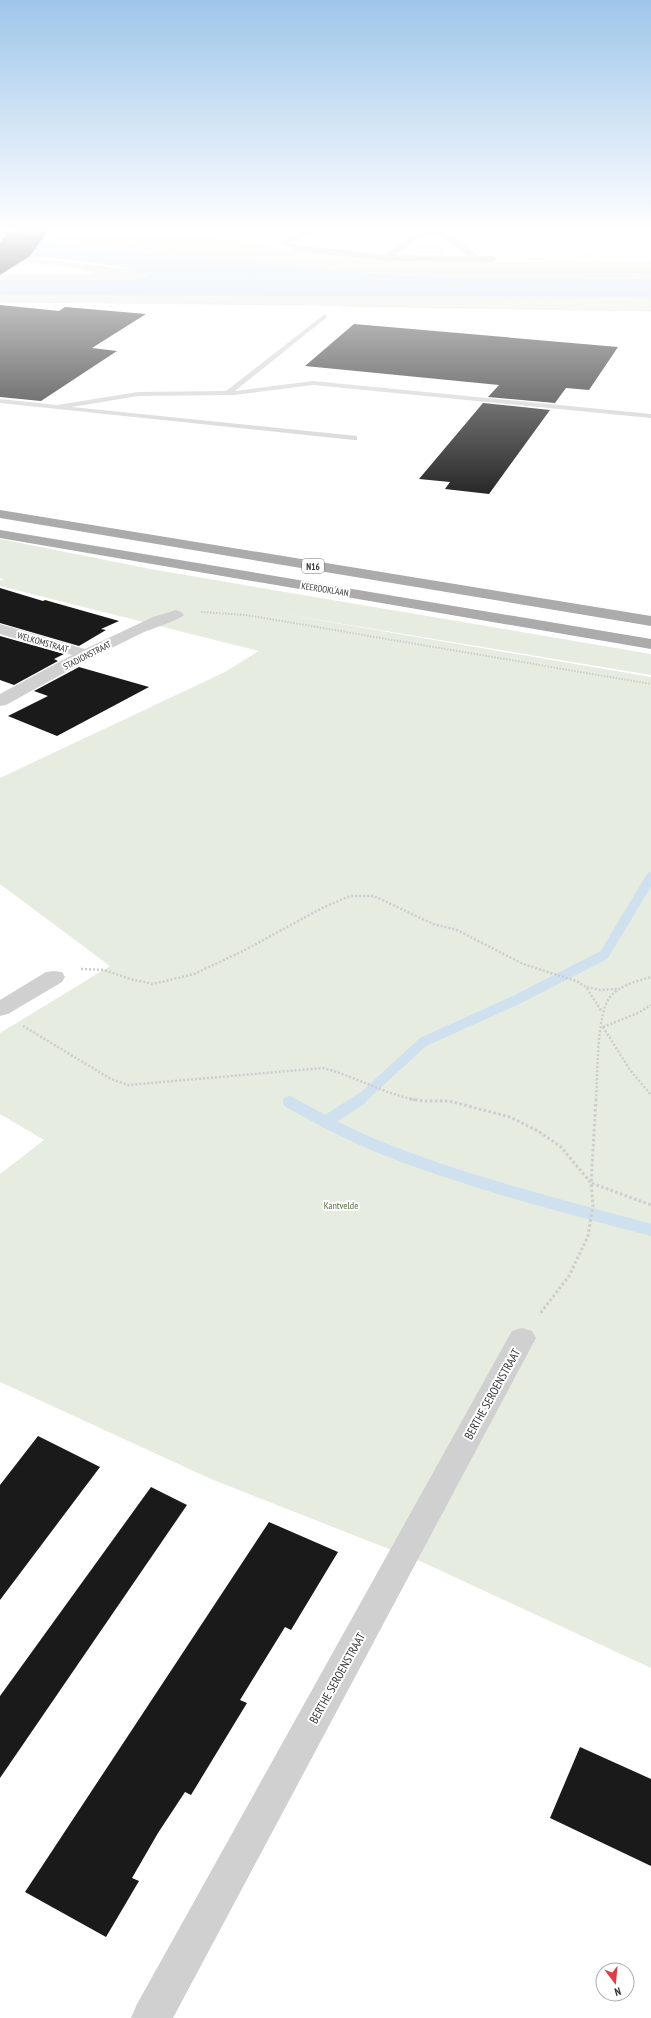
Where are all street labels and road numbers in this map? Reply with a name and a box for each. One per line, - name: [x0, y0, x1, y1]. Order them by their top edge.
- road number: N16: [302, 559, 324, 573]
- street label: KEERDOKLAAN: [301, 580, 350, 598]
- street label: WELKOMSTRAAT: [16, 629, 70, 655]
- street label: STADIONSTRAAT: [61, 638, 113, 672]
- street label: BERTHE SEROENSTRAAT: [461, 1345, 523, 1442]
- street label: BERTHE SEROENSTRAAT: [306, 1629, 368, 1726]

